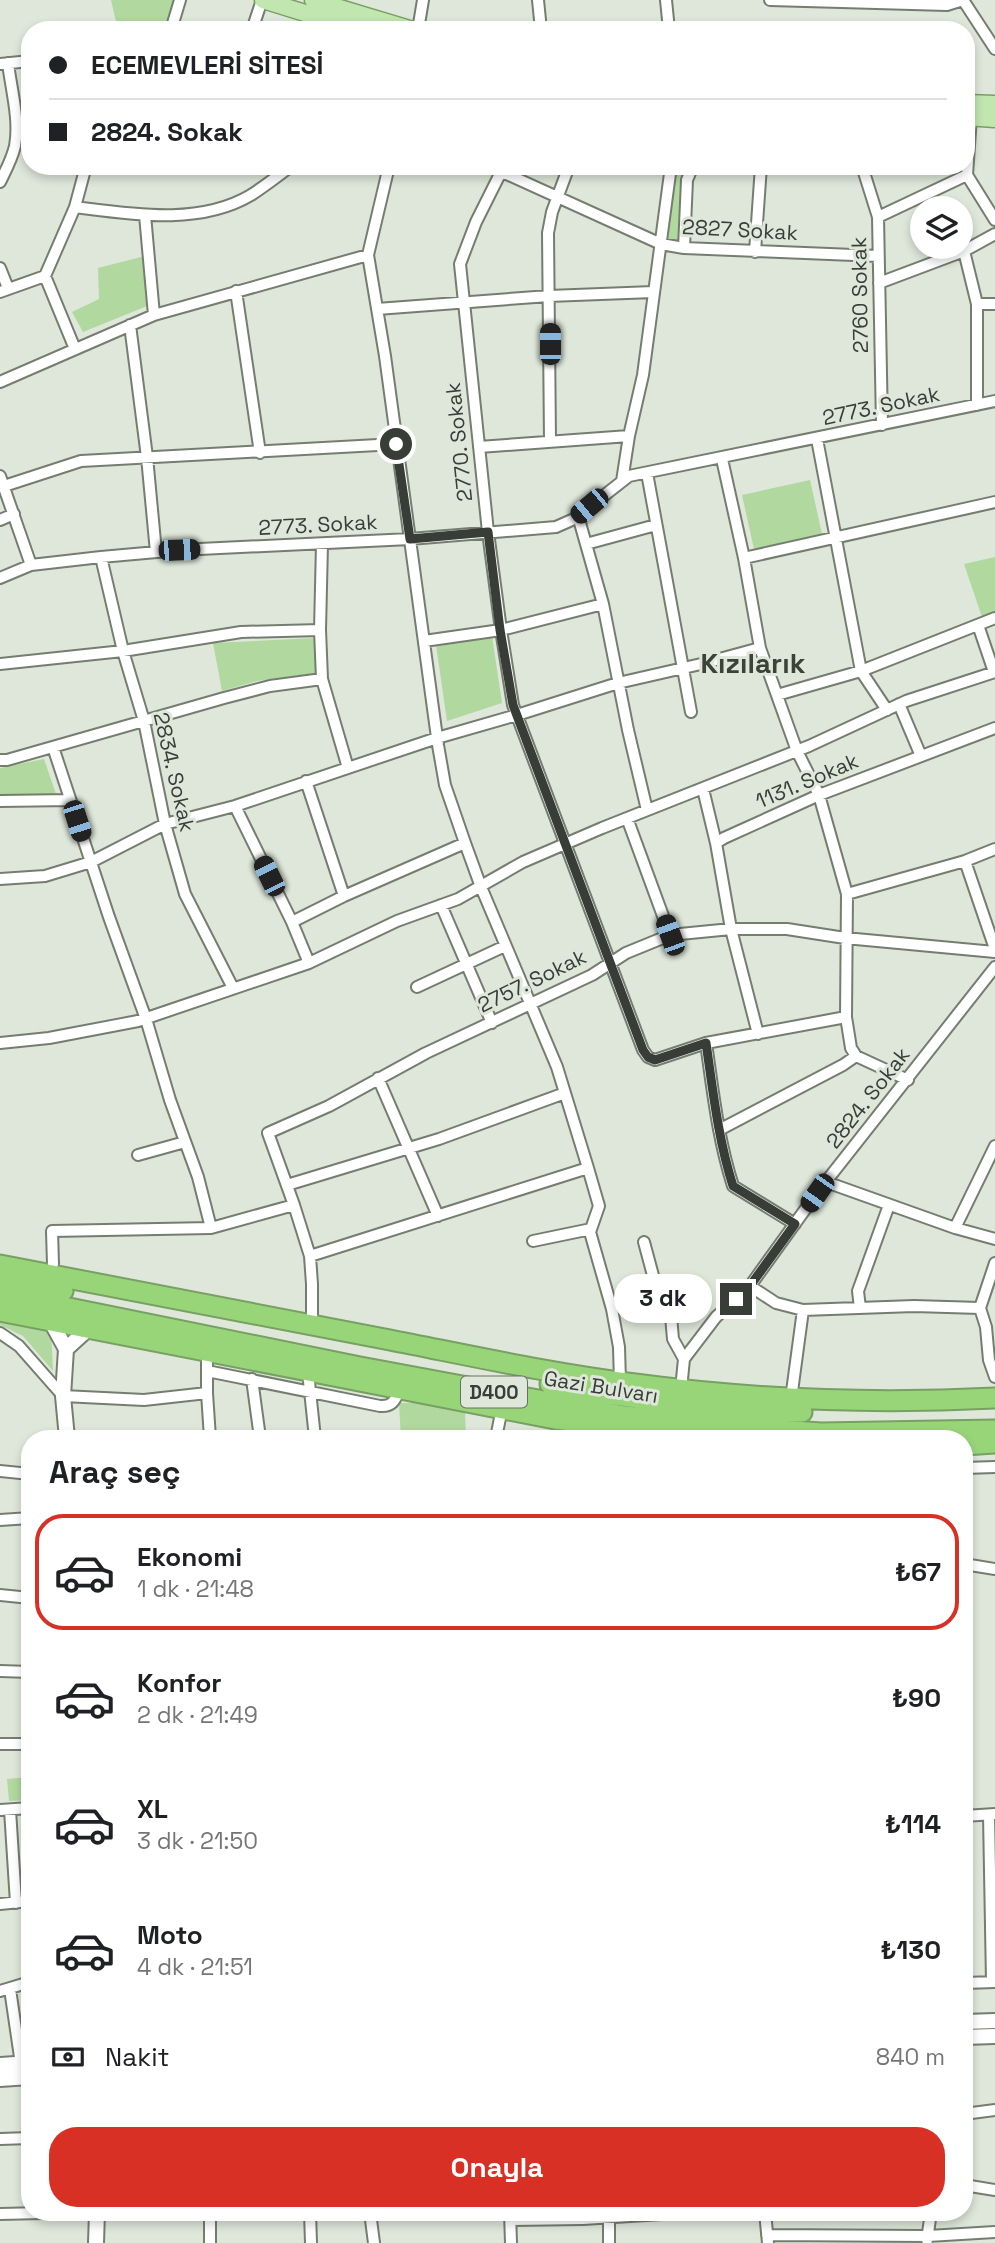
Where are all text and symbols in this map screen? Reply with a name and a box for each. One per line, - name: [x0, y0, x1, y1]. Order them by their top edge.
- text: ECEMEVLERİ SİTESİ: [91, 48, 323, 82]
- text: 2824. Sokak: [91, 115, 243, 149]
- map controls: [910, 196, 973, 259]
- button: layers: [910, 196, 973, 259]
- street label: 2827 Sokak: [682, 213, 799, 246]
- street label: 2760 Sokak: [845, 237, 874, 353]
- car: [540, 323, 561, 365]
- street label: 2773. Sokak: [820, 380, 942, 431]
- street label: 2770. Sokak: [439, 381, 478, 503]
- route start: [380, 428, 412, 460]
- car: [567, 484, 612, 528]
- street label: 2773. Sokak: [258, 508, 378, 541]
- car: [158, 539, 201, 561]
- district label: Kızılarık: [701, 645, 806, 681]
- street label: 2834. Sokak: [148, 709, 201, 834]
- street label: 1131. Sokak: [751, 747, 862, 814]
- car: [61, 798, 94, 844]
- car: [251, 853, 288, 899]
- car: [653, 912, 688, 958]
- street label: 2757. Sokak: [473, 943, 590, 1018]
- street label: 2824. Sokak: [820, 1042, 916, 1154]
- car: [797, 1170, 838, 1216]
- callout: 3 dk: [614, 1274, 712, 1324]
- text: 3 dk: [639, 1283, 687, 1313]
- route end: [720, 1283, 752, 1315]
- street label: Gazi Bulvarı: [542, 1364, 660, 1409]
- road number: D400: [461, 1376, 527, 1408]
- text: Araç seç: [49, 1452, 181, 1492]
- text: Ekonomi: [137, 1540, 242, 1574]
- icon: car: [53, 1541, 116, 1604]
- text: ₺67: [895, 1555, 941, 1589]
- text: 1 dk · 21:48: [137, 1574, 254, 1604]
- text: Konfor: [137, 1666, 222, 1700]
- icon: car: [53, 1667, 116, 1730]
- text: ₺90: [892, 1681, 941, 1715]
- text: 2 dk · 21:49: [137, 1700, 258, 1730]
- text: XL: [137, 1792, 168, 1826]
- icon: car: [53, 1793, 116, 1856]
- text: ₺114: [885, 1807, 941, 1841]
- text: 3 dk · 21:50: [137, 1826, 258, 1856]
- text: Moto: [137, 1918, 203, 1952]
- icon: car: [53, 1919, 116, 1982]
- text: ₺130: [881, 1933, 941, 1967]
- text: 4 dk · 21:51: [137, 1952, 253, 1982]
- icon: cash: [49, 2038, 87, 2076]
- text: Nakit: [105, 2040, 170, 2074]
- text: 840 m: [876, 2042, 945, 2072]
- button: Onayla: [49, 2127, 945, 2207]

